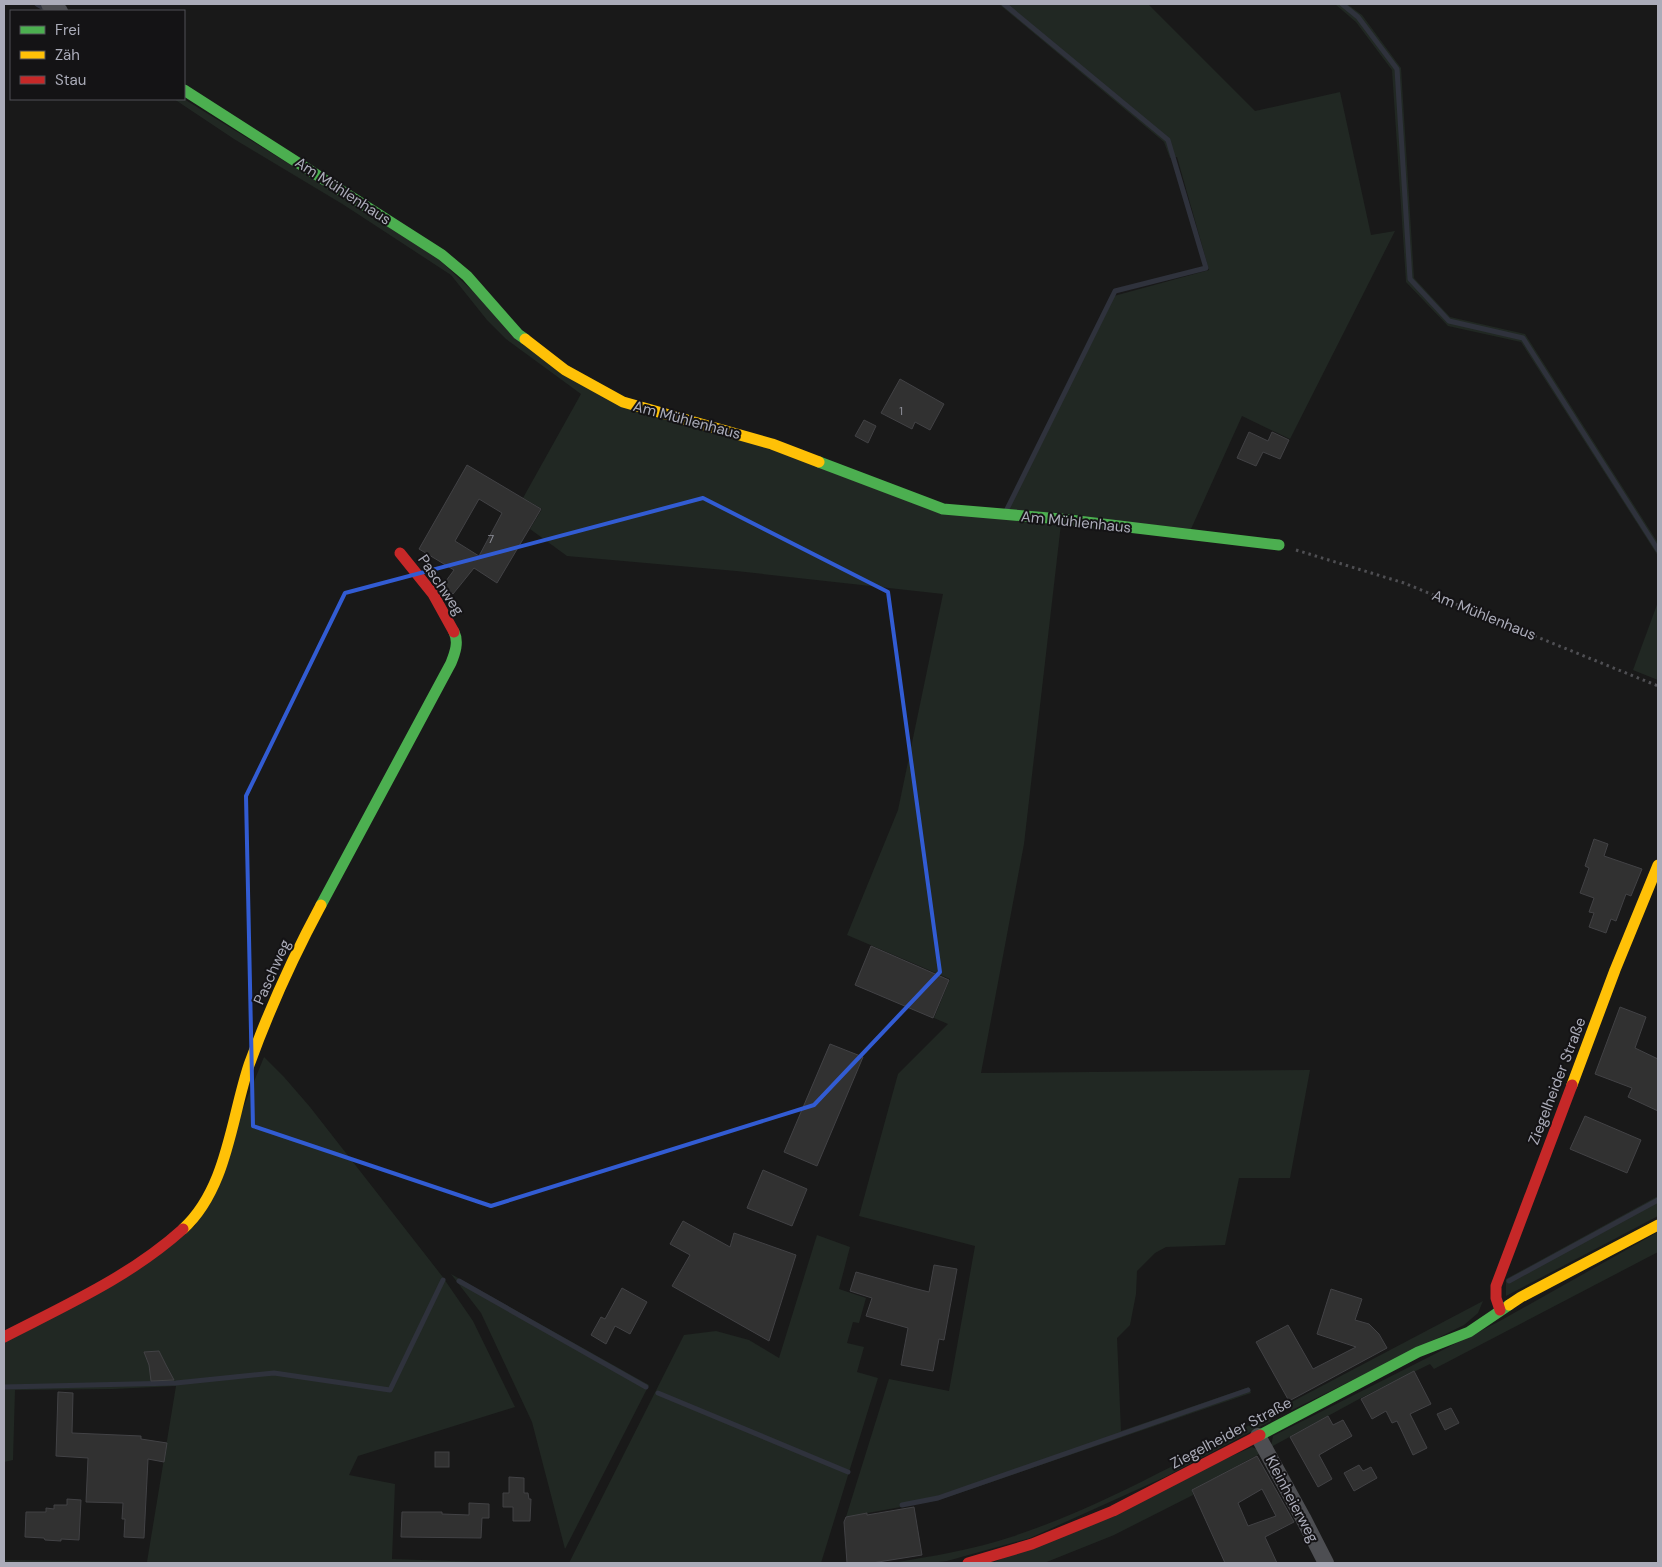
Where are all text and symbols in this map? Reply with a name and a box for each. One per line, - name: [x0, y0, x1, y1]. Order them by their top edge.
- legend: [10, 10, 185, 100]
- text: Frei: [55, 20, 80, 40]
- text: Zäh: [55, 45, 80, 65]
- text: Stau: [55, 70, 86, 90]
- street label: Am Mühlenhaus: [291, 153, 395, 229]
- street label: Am Mühlenhaus: [631, 396, 743, 444]
- house number: 1: [899, 403, 903, 419]
- street label: Am Mühlenhaus: [1020, 506, 1132, 538]
- house number: 7: [488, 531, 494, 547]
- street label: Paschweg: [413, 551, 469, 619]
- street label: Am Mühlenhaus: [1429, 585, 1539, 645]
- street label: Paschweg: [249, 936, 295, 1008]
- street label: Ziegelheider Straße: [1523, 1014, 1591, 1148]
- street label: Ziegelheider Straße: [1167, 1393, 1295, 1473]
- street label: Kleinheierweg: [1261, 1452, 1323, 1546]

